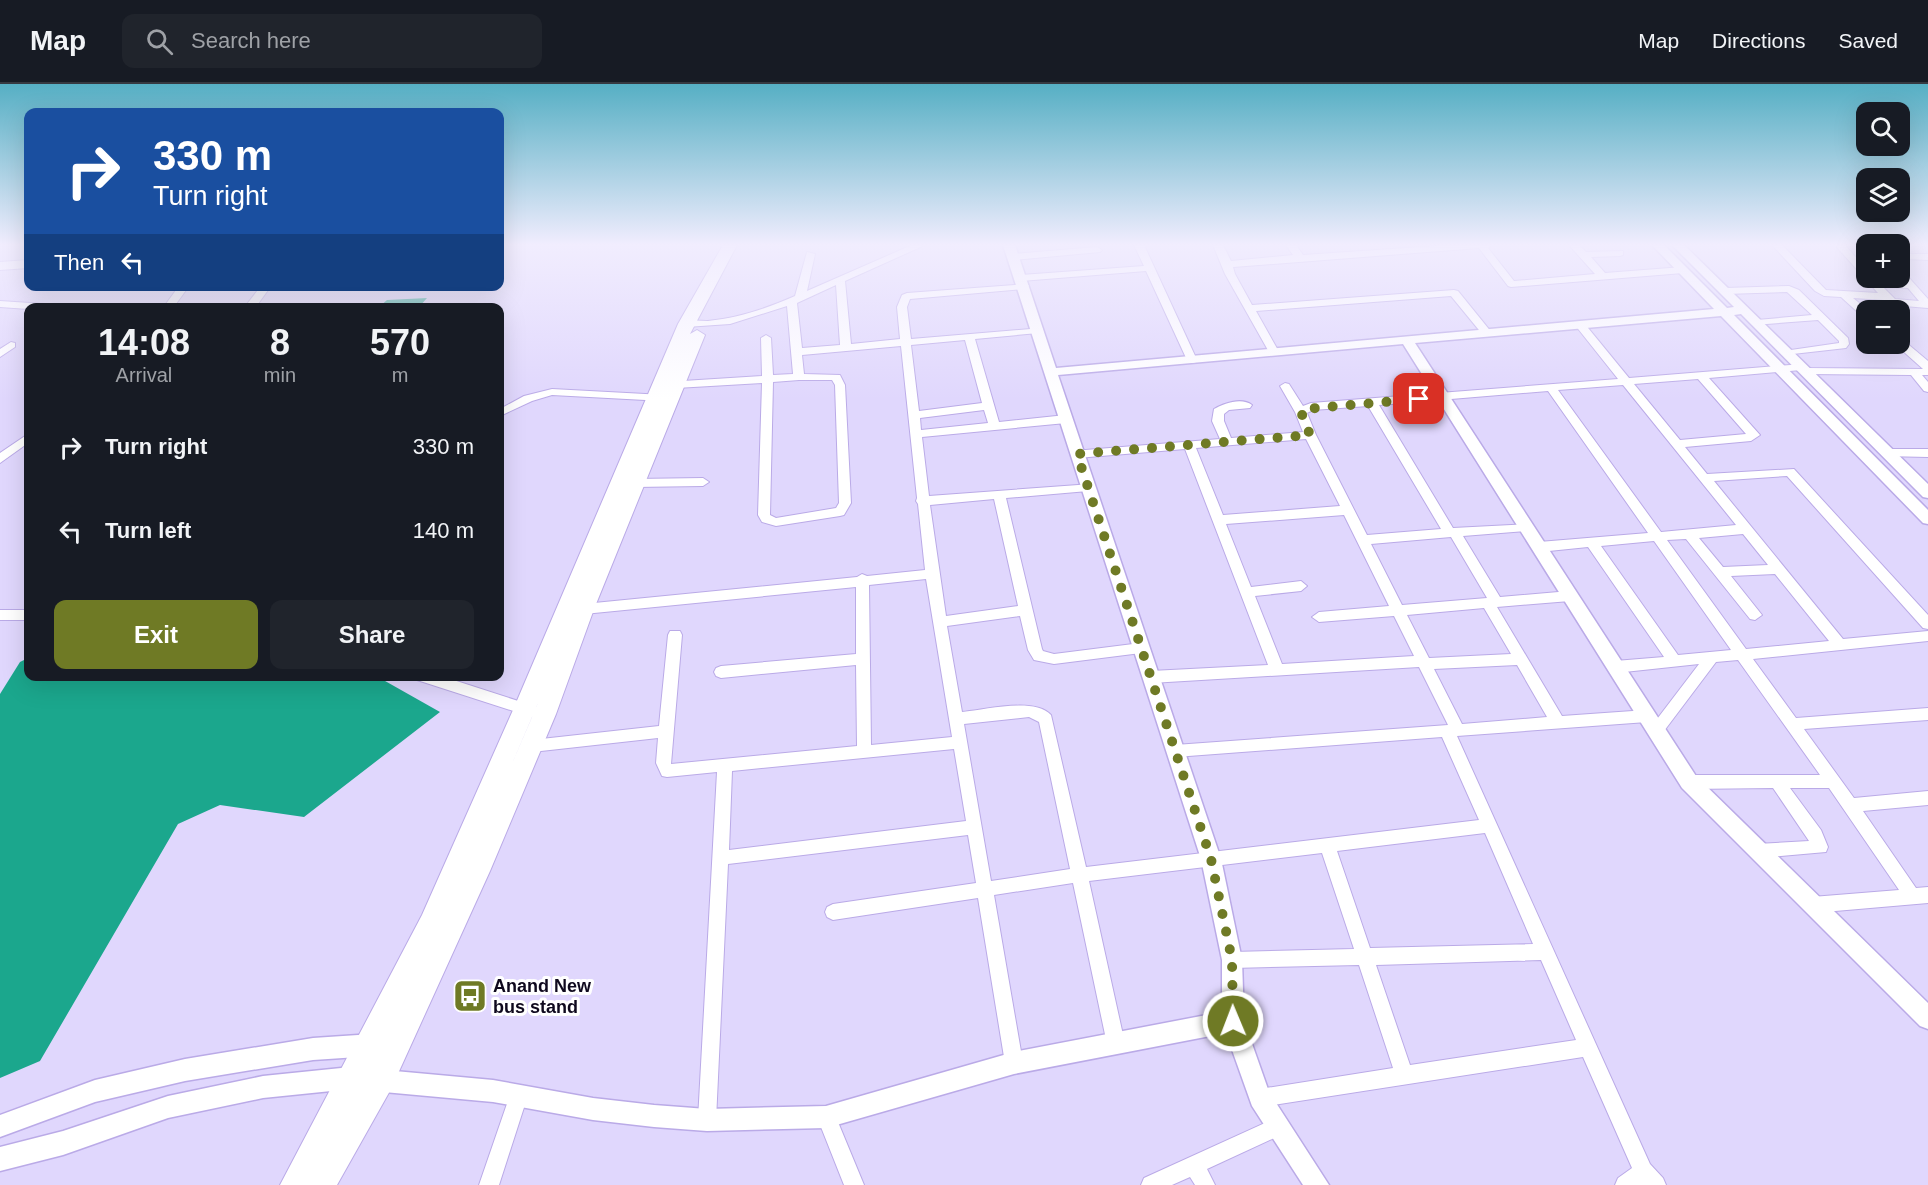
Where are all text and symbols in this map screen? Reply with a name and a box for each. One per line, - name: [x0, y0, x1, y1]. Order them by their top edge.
- search box: [122, 14, 542, 68]
- text: Map: [30, 25, 86, 56]
- icon: search: [143, 25, 176, 58]
- text: Search here: [191, 28, 311, 53]
- text: Map: [1638, 29, 1679, 52]
- text: Directions: [1712, 29, 1805, 52]
- text: Saved: [1838, 29, 1898, 52]
- map controls: [1856, 102, 1910, 354]
- button: search: [1856, 102, 1910, 156]
- icon: right: [54, 132, 132, 210]
- text: 330 m: [153, 132, 272, 179]
- button: layers: [1856, 168, 1910, 222]
- text: Turn right: [153, 181, 268, 211]
- button: +: [1856, 234, 1910, 288]
- icon: left: [116, 246, 149, 279]
- text: Then: [54, 250, 104, 275]
- button: −: [1856, 300, 1910, 354]
- text: 14:08: [98, 322, 190, 363]
- text: 8: [270, 322, 290, 363]
- text: 570: [370, 322, 430, 363]
- text: Arrival: [116, 364, 172, 386]
- text: min: [264, 364, 296, 386]
- text: m: [392, 364, 408, 386]
- pin: [1393, 373, 1444, 424]
- icon: arrive: [1402, 382, 1435, 415]
- icon: right: [54, 431, 87, 464]
- text: Turn right: [105, 434, 207, 459]
- text: 330 m: [413, 434, 474, 459]
- icon: left: [54, 515, 87, 548]
- text: Turn left: [105, 518, 191, 543]
- text: 140 m: [413, 518, 474, 543]
- button: Exit: [54, 600, 258, 669]
- button: Share: [270, 600, 474, 669]
- place label: Anand New bus stand: [493, 976, 592, 1017]
- bus stop icon: Anand New bus stand: [452, 978, 488, 1014]
- position arrow: [1201, 989, 1265, 1053]

